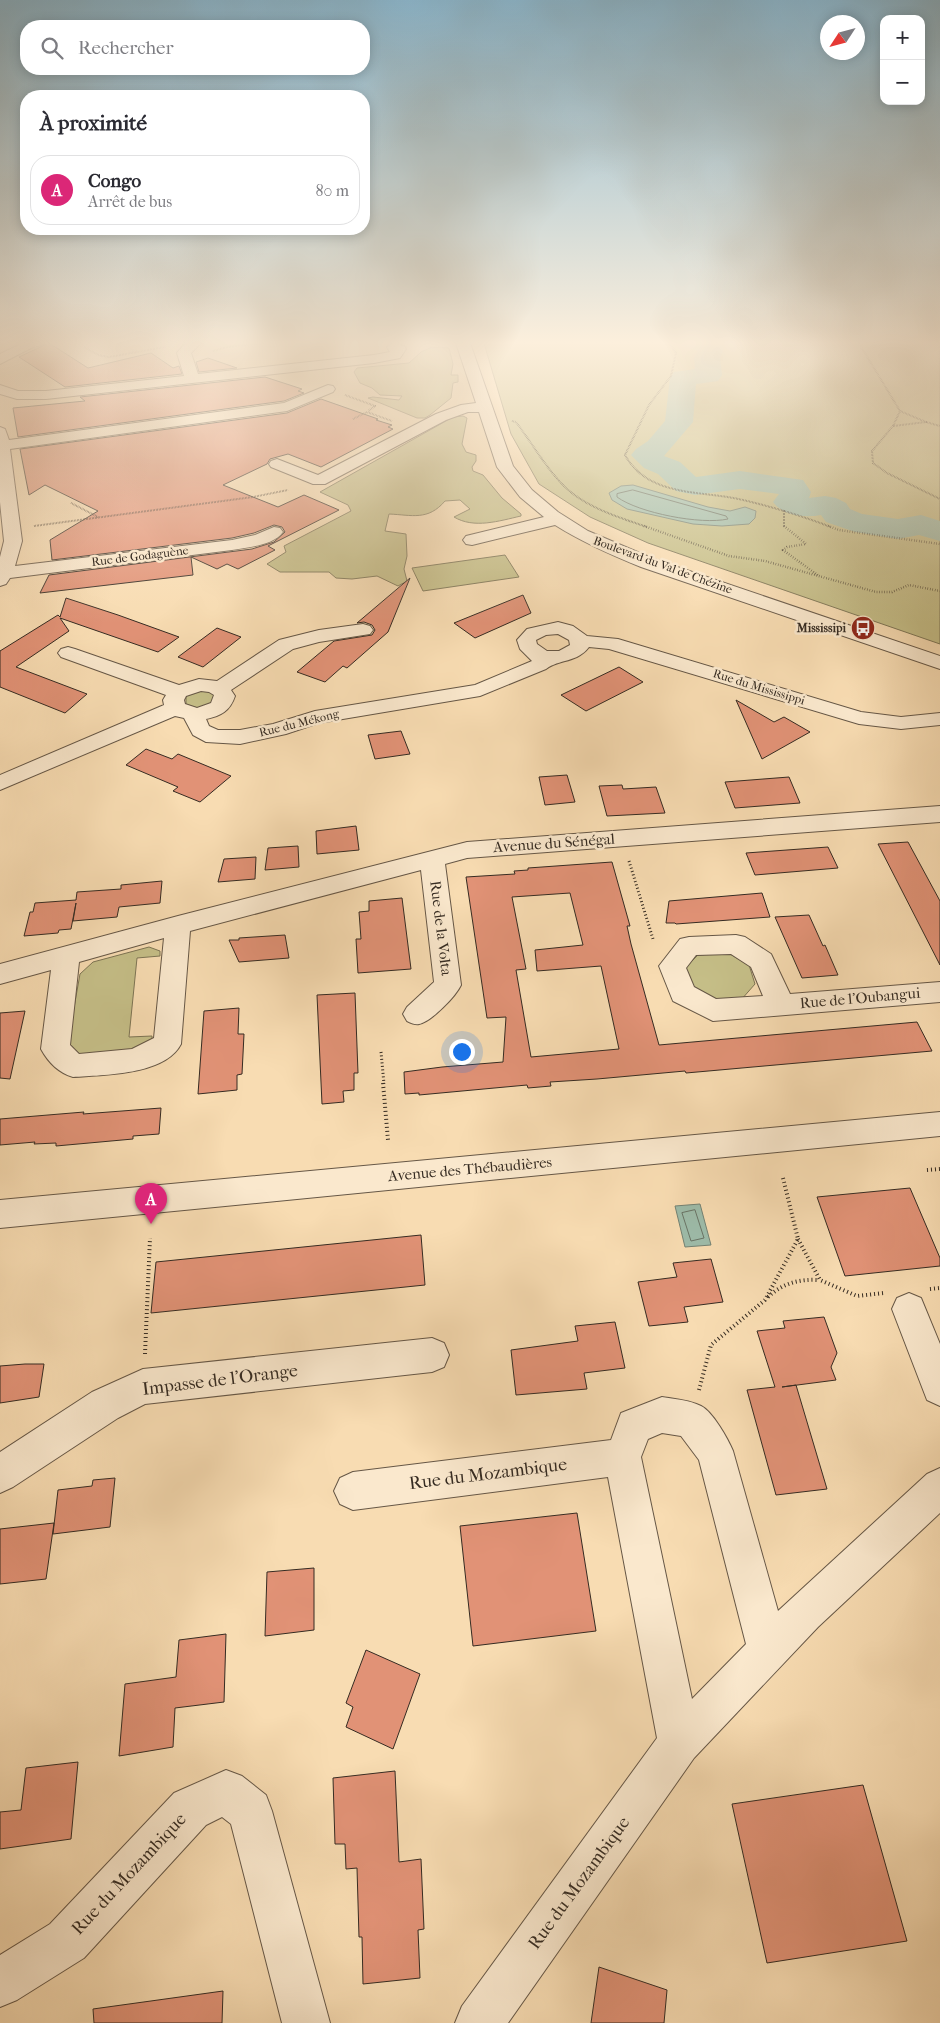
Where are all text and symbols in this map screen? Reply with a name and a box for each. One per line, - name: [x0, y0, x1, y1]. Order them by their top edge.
- north arrow: [820, 15, 865, 60]
- map controls: [880, 15, 925, 105]
- button: +: [880, 15, 925, 60]
- search box: [20, 20, 370, 75]
- icon: search: [38, 34, 66, 62]
- text: Rechercher: [78, 37, 174, 59]
- button: −: [880, 60, 925, 105]
- text: À proximité: [40, 111, 147, 135]
- text: Congo: [88, 170, 141, 192]
- text: A: [52, 181, 62, 200]
- text: 80 m: [315, 181, 349, 200]
- text: Arrêt de bus: [88, 192, 172, 211]
- street label: Boulevard du Val de Chézine: [592, 533, 734, 597]
- street label: Rue de Godaguène: [91, 543, 189, 569]
- bus stop icon: Mississipi: [850, 615, 876, 641]
- place label: Mississipi: [796, 621, 846, 636]
- street label: Rue du Mississippi: [711, 666, 807, 708]
- street label: Rue du Mékong: [258, 706, 341, 740]
- street label: Avenue du Sénégal: [492, 830, 615, 856]
- street label: Rue de la Volta: [426, 879, 456, 978]
- street label: Rue de l'Oubangui: [799, 984, 922, 1012]
- your location: [449, 1039, 475, 1065]
- street label: Avenue des Thébaudières: [386, 1153, 553, 1185]
- pin: A: [135, 1183, 167, 1224]
- street label: Impasse de l'Orange: [141, 1360, 299, 1400]
- street label: Rue du Mozambique: [408, 1454, 568, 1494]
- street label: Rue du Mozambique: [67, 1809, 191, 1939]
- street label: Rue du Mozambique: [524, 1813, 634, 1953]

